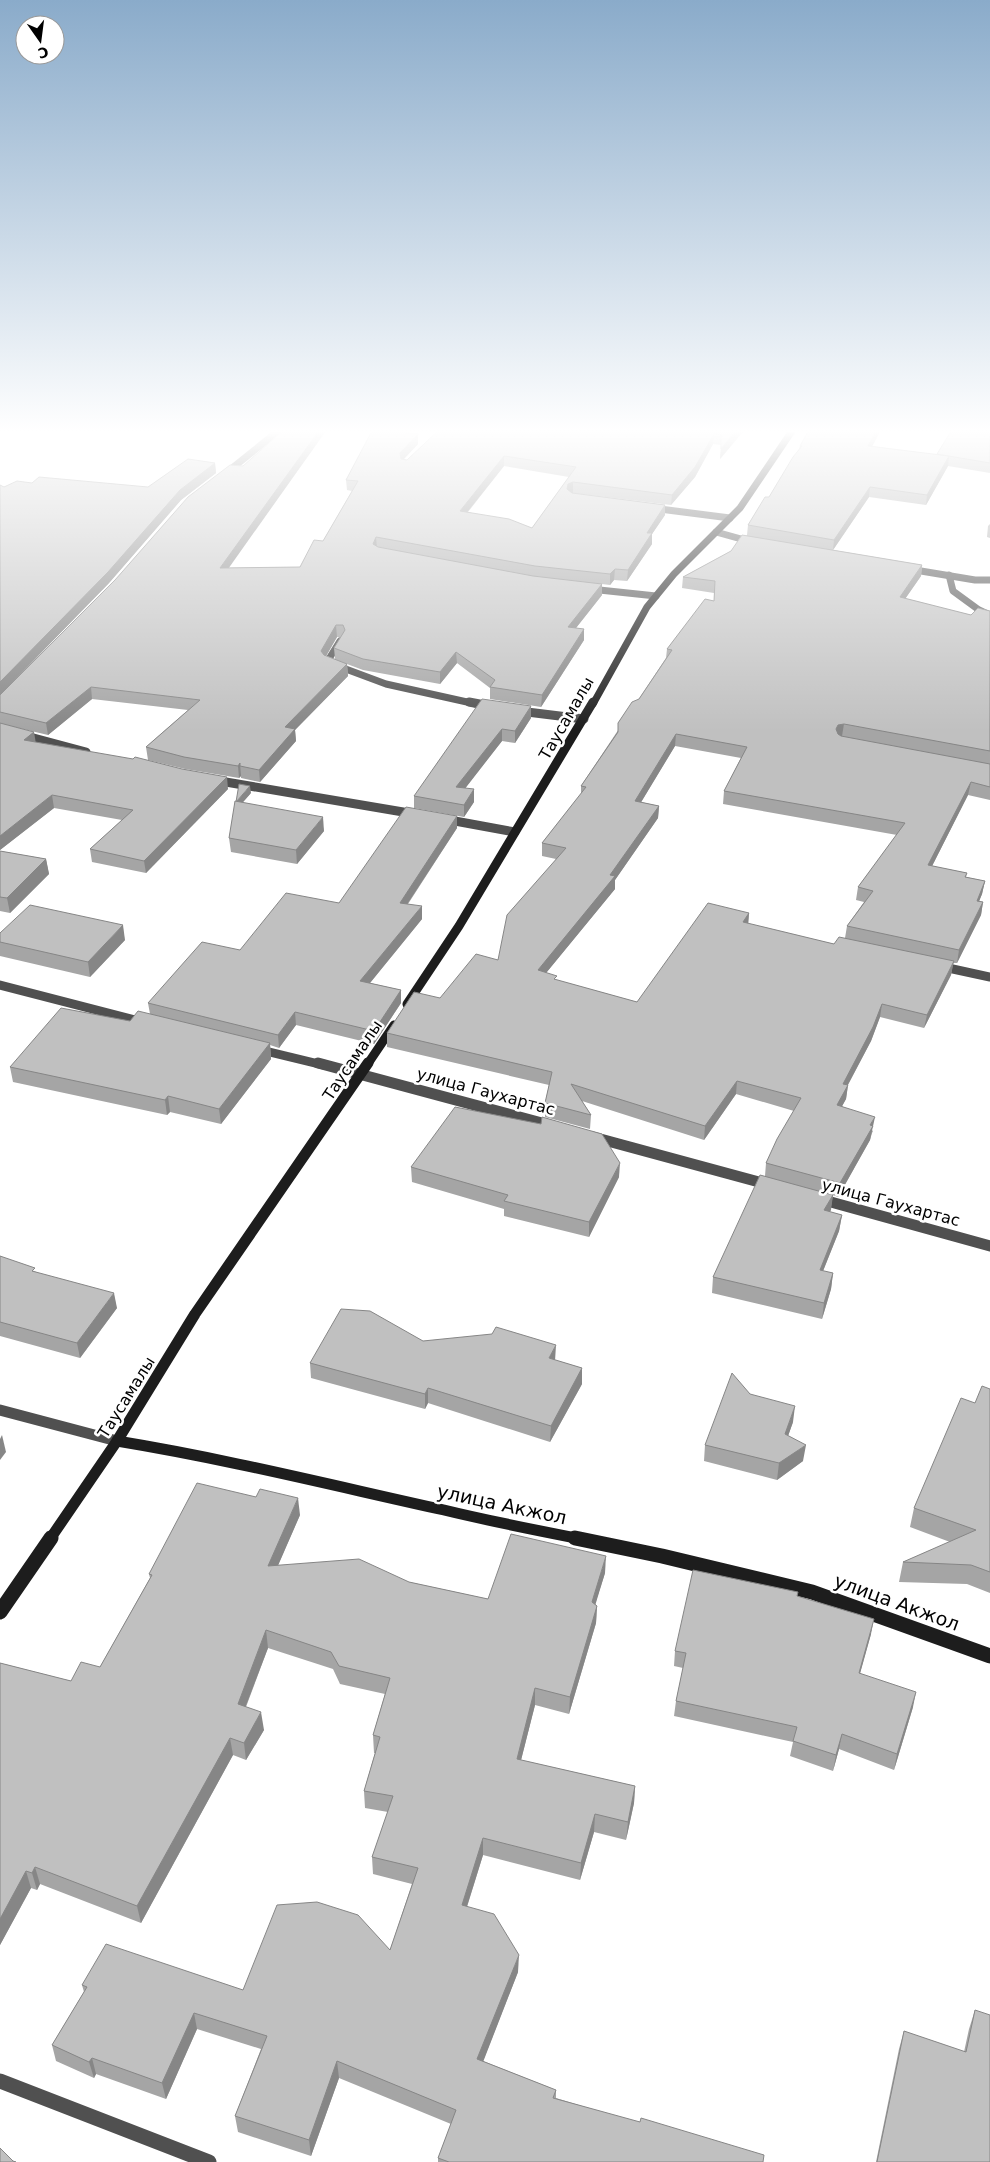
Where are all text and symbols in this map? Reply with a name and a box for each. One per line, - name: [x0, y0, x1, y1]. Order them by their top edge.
- north arrow: [15, 15, 65, 65]
- text: С: [36, 44, 50, 62]
- street label: Таусамалы: [535, 673, 598, 764]
- street label: Таусамалы: [318, 1017, 386, 1105]
- street label: улица Гаухартас: [415, 1064, 557, 1119]
- street label: улица Гаухартас: [820, 1175, 962, 1230]
- street label: Таусамалы: [93, 1353, 159, 1442]
- street label: улица Акжол: [435, 1480, 569, 1528]
- street label: улица Акжол: [831, 1569, 963, 1635]

